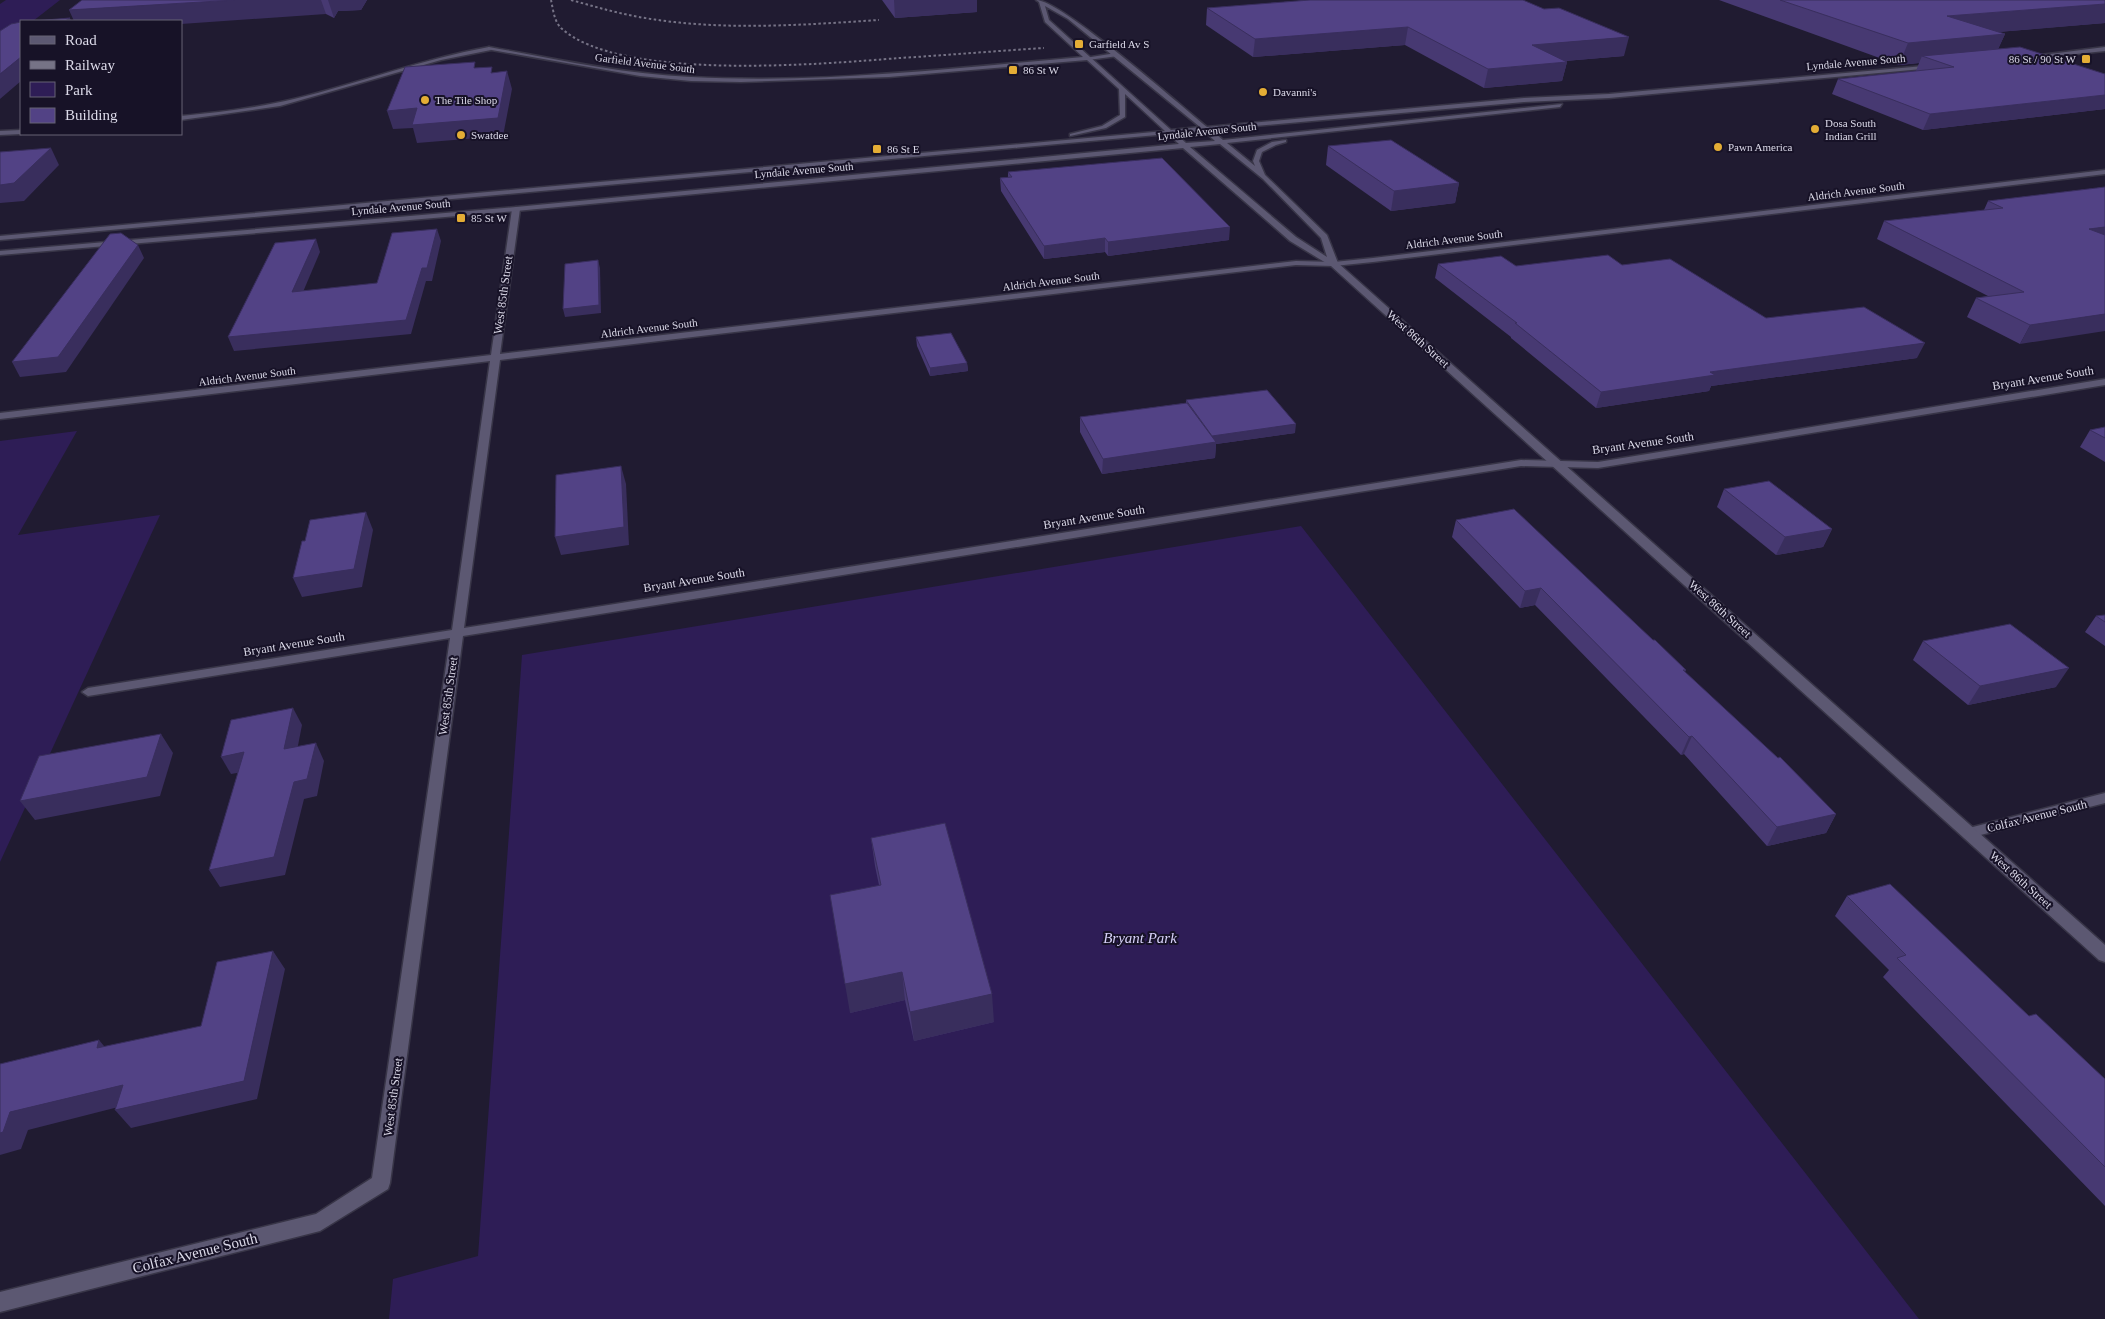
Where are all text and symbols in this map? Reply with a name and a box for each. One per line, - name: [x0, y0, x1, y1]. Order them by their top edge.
- legend: [20, 20, 182, 135]
- text: Road: [65, 32, 97, 48]
- marker: Garfield Av S: [1073, 38, 1085, 50]
- place label: Garfield Av S: [1089, 38, 1149, 50]
- street label: Garfield Avenue South: [594, 51, 696, 75]
- street label: Lyndale Avenue South: [1806, 52, 1907, 72]
- place label: 86 St / 90 St W: [2009, 53, 2077, 65]
- marker: 86 St / 90 St W: [2080, 53, 2092, 65]
- text: Railway: [65, 57, 115, 73]
- marker: 86 St W: [1007, 64, 1019, 76]
- place label: 86 St W: [1023, 64, 1059, 76]
- text: Park: [65, 82, 93, 98]
- marker: Davanni's: [1257, 86, 1269, 98]
- place label: Davanni's: [1273, 86, 1317, 98]
- marker: The Tile Shop: [419, 94, 431, 106]
- place label: The Tile Shop: [435, 94, 498, 106]
- text: Building: [65, 107, 118, 123]
- place label: Dosa South Indian Grill: [1825, 117, 1877, 142]
- street label: Lyndale Avenue South: [1157, 120, 1258, 142]
- marker: Dosa South Indian Grill: [1809, 123, 1821, 135]
- marker: Swatdee: [455, 129, 467, 141]
- place label: Swatdee: [471, 129, 508, 141]
- marker: Pawn America: [1712, 141, 1724, 153]
- place label: Pawn America: [1728, 141, 1793, 153]
- marker: 86 St E: [871, 143, 883, 155]
- place label: 86 St E: [887, 143, 920, 155]
- street label: Lyndale Avenue South: [754, 160, 855, 180]
- street label: Aldrich Avenue South: [1807, 179, 1906, 203]
- street label: Lyndale Avenue South: [351, 197, 452, 217]
- marker: 85 St W: [455, 212, 467, 224]
- place label: 85 St W: [471, 212, 507, 224]
- street label: Aldrich Avenue South: [1405, 227, 1504, 251]
- street label: West 85th Street: [491, 254, 516, 335]
- street label: Aldrich Avenue South: [1002, 269, 1101, 293]
- street label: West 86th Street: [1384, 307, 1453, 371]
- street label: Aldrich Avenue South: [600, 316, 699, 340]
- street label: Bryant Avenue South: [1991, 363, 2095, 393]
- street label: Aldrich Avenue South: [198, 364, 297, 388]
- street label: Bryant Avenue South: [1591, 429, 1695, 457]
- street label: Bryant Avenue South: [1042, 502, 1146, 532]
- street label: Bryant Avenue South: [642, 565, 746, 595]
- street label: West 86th Street: [1686, 577, 1755, 641]
- street label: Bryant Avenue South: [242, 629, 346, 659]
- street label: West 85th Street: [436, 655, 461, 736]
- street label: Colfax Avenue South: [1986, 797, 2088, 835]
- street label: West 86th Street: [1987, 848, 2056, 912]
- park label: Bryant Park: [1103, 930, 1177, 946]
- street label: West 85th Street: [381, 1056, 406, 1137]
- street label: Colfax Avenue South: [131, 1230, 260, 1276]

